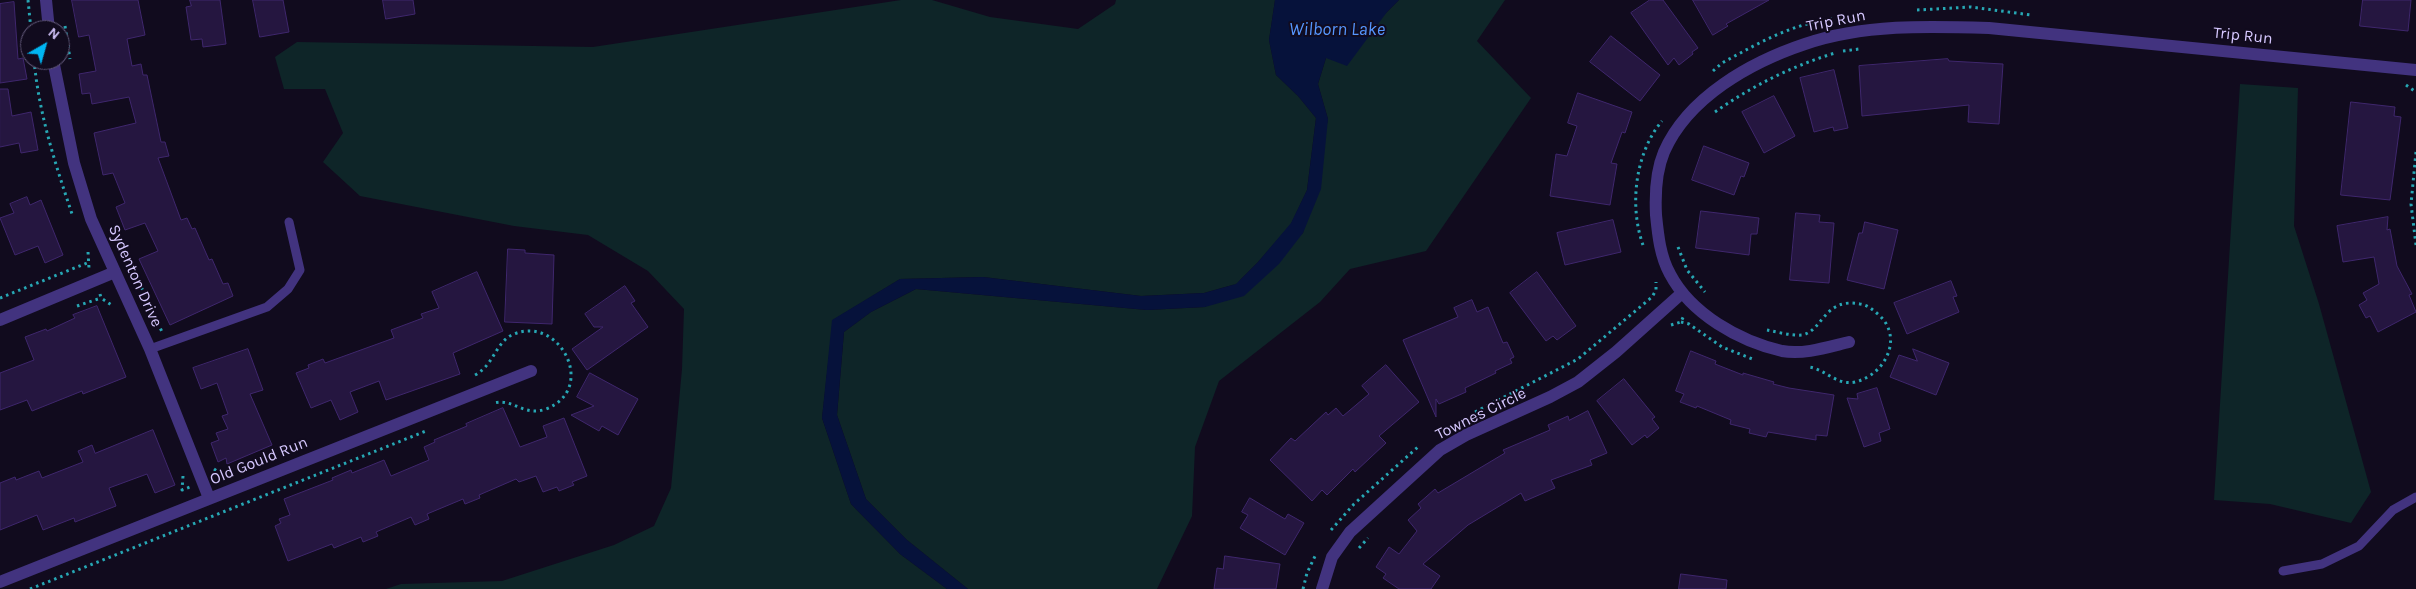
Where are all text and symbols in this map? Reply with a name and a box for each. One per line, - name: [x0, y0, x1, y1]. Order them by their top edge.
- street label: Trip Run: [1805, 6, 1867, 36]
- water label: Wilborn Lake: [1289, 19, 1385, 41]
- north arrow: [20, 20, 70, 70]
- street label: Trip Run: [2212, 23, 2274, 49]
- text: N: [45, 24, 63, 43]
- street label: Sydenton Drive: [104, 222, 166, 330]
- street label: Townes Circle: [1433, 384, 1529, 444]
- street label: Old Gould Run: [207, 433, 311, 489]

